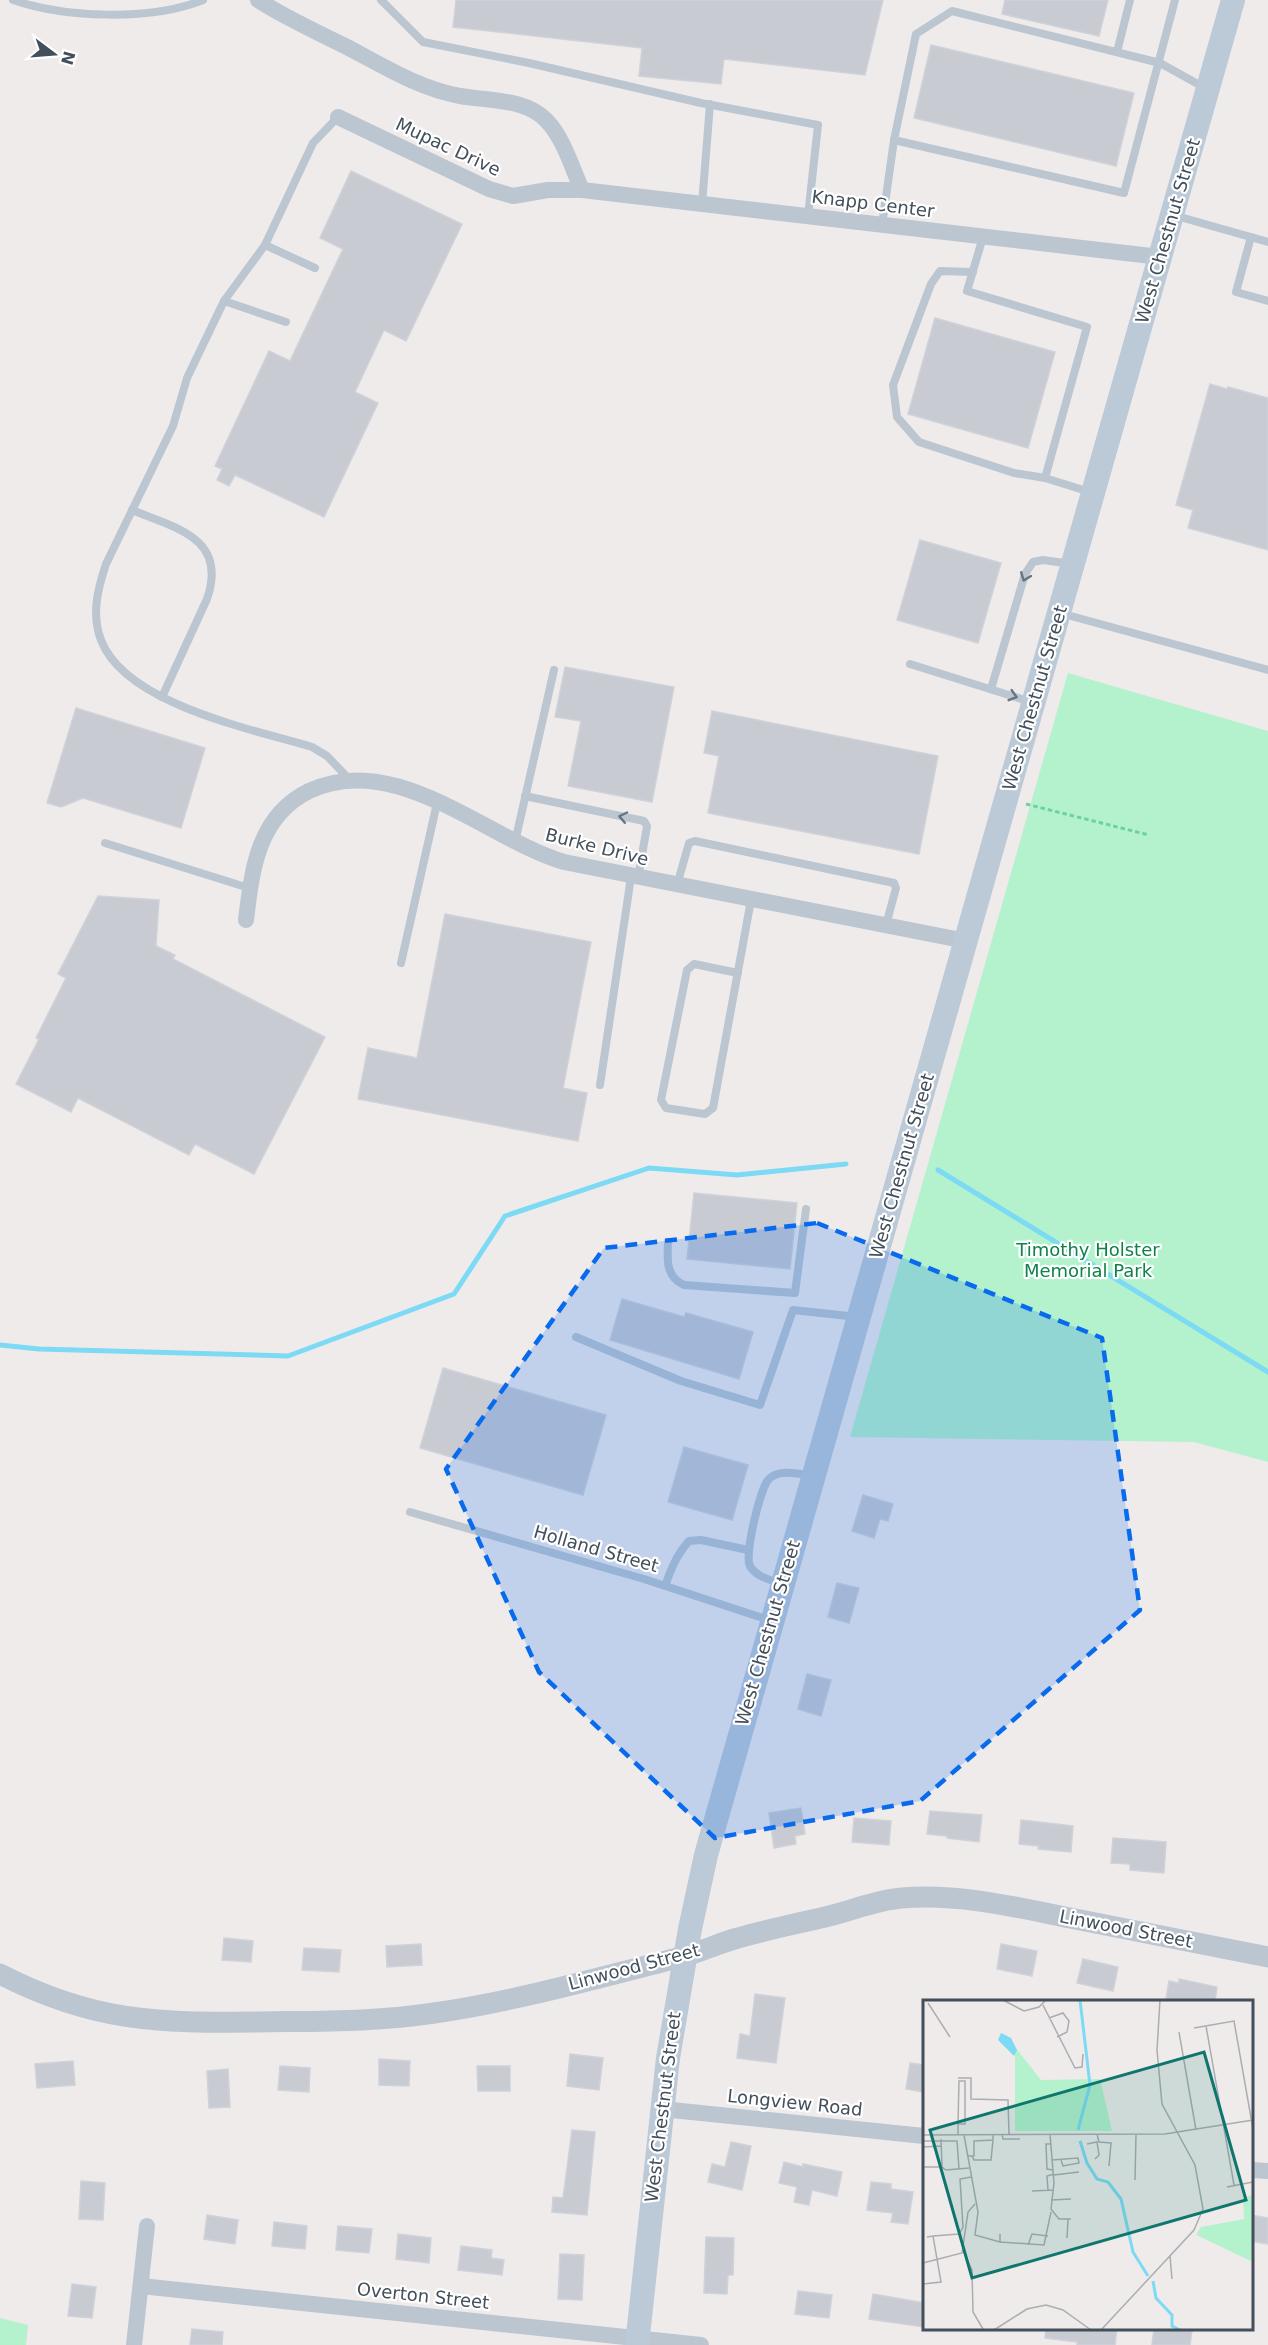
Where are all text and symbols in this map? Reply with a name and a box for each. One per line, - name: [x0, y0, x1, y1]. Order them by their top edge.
- north arrow: [24, 24, 84, 84]
- text: N: [57, 49, 79, 67]
- street label: Mupac Drive: [393, 113, 504, 180]
- street label: West Chestnut Street: [1131, 136, 1204, 326]
- street label: Knapp Center: [811, 186, 936, 222]
- one-way arrow: [1020, 572, 1033, 582]
- street label: West Chestnut Street: [998, 603, 1071, 793]
- one-way arrow: [1007, 689, 1018, 701]
- one-way arrow: [619, 811, 629, 824]
- street label: Burke Drive: [543, 824, 651, 869]
- street label: West Chestnut Street: [865, 1071, 938, 1261]
- park label: Timothy Holster Memorial Park: [1015, 1239, 1160, 1281]
- street label: Holland Street: [531, 1521, 661, 1576]
- street label: West Chestnut Street: [731, 1538, 804, 1728]
- street label: Linwood Street: [1058, 1905, 1194, 1952]
- street label: Linwood Street: [566, 1939, 702, 1994]
- inset map: [923, 2000, 1253, 2330]
- street label: West Chestnut Street: [640, 2010, 685, 2203]
- street label: Longview Road: [726, 2085, 864, 2120]
- street label: Overton Street: [356, 2278, 490, 2313]

